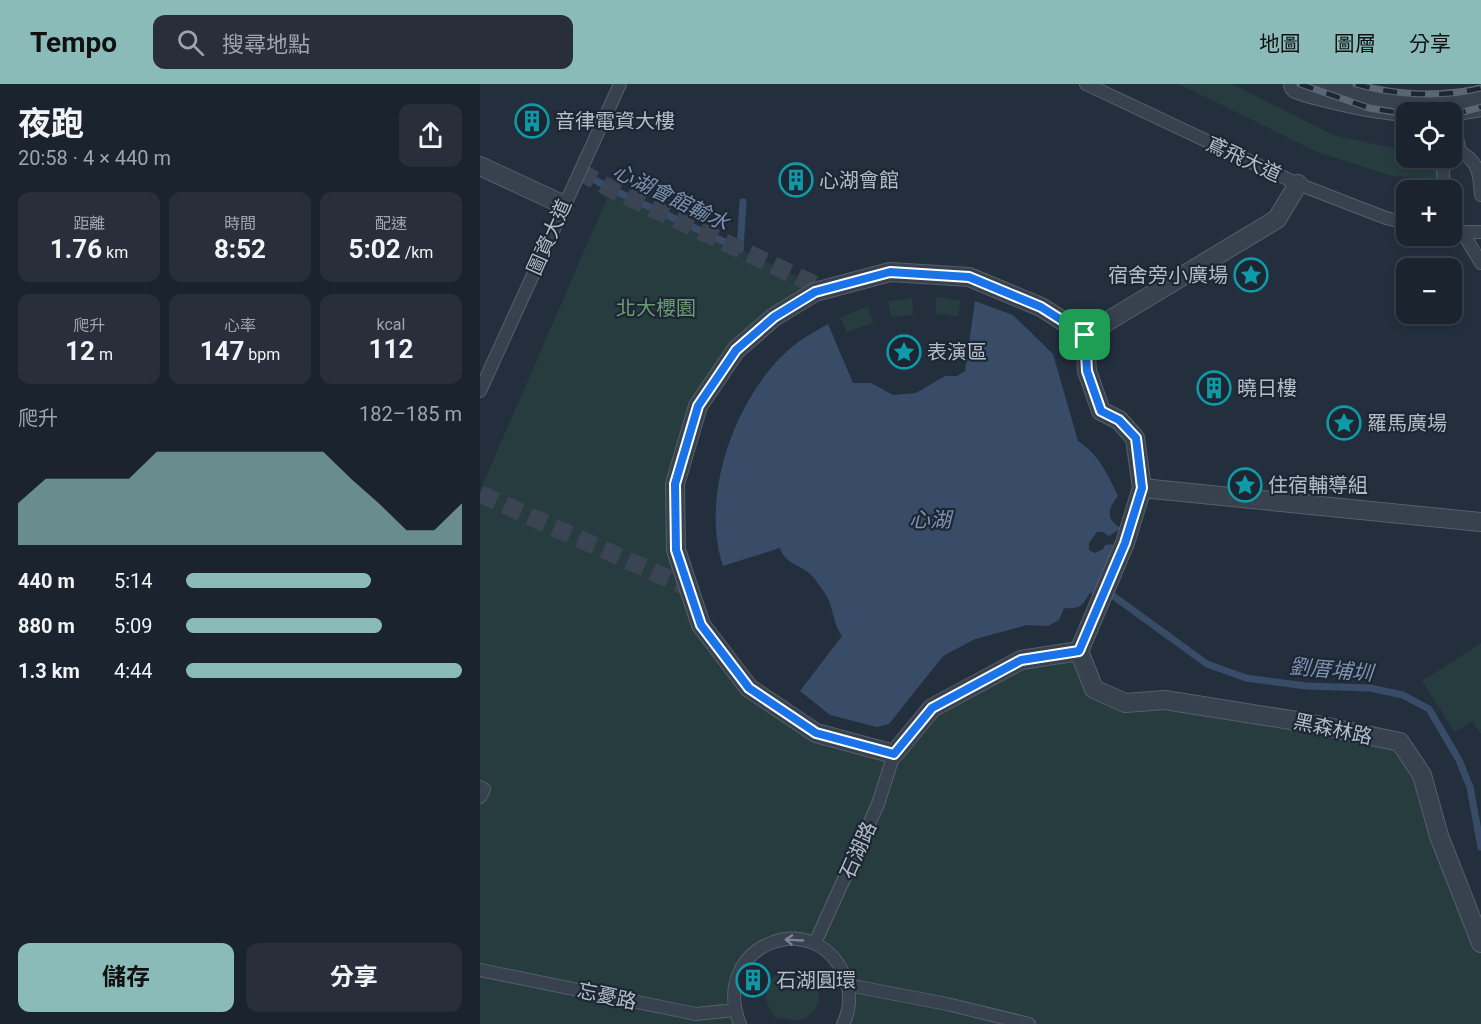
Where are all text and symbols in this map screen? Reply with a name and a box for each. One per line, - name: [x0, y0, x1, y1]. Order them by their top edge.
- search box: [153, 15, 573, 69]
- text: Tempo: [30, 26, 117, 59]
- icon: search: [174, 26, 207, 59]
- text: 搜尋地點: [222, 32, 310, 57]
- text: 地圖: [1259, 32, 1301, 56]
- text: 圖層: [1334, 32, 1376, 56]
- text: 分享: [1409, 32, 1451, 56]
- map controls: [1396, 102, 1462, 324]
- button: locate: [1396, 102, 1462, 168]
- building icon: 音律電資大樓: [514, 103, 550, 139]
- text: 夜跑: [18, 104, 84, 143]
- button: share: [399, 104, 462, 167]
- place label: 音律電資大樓: [555, 109, 675, 133]
- street label: 鳶飛大道: [1203, 131, 1285, 187]
- text: 20:58 · 4 × 440 m: [18, 146, 171, 170]
- water label: 心湖會館輸水: [609, 159, 734, 236]
- building icon: 心湖會館: [778, 162, 814, 198]
- place label: 心湖會館: [819, 168, 899, 192]
- button: +: [1396, 180, 1462, 246]
- street label: 圖資大道: [522, 196, 576, 278]
- text: 距離: [73, 214, 105, 233]
- text: 時間: [224, 214, 256, 233]
- text: 配速: [375, 214, 407, 233]
- text: 1.76: [50, 234, 102, 264]
- text: 8:52: [214, 234, 266, 264]
- text: 5:02: [349, 234, 401, 264]
- text: km: [102, 243, 128, 262]
- text: /km: [401, 243, 433, 262]
- place icon: 宿舍旁小廣場: [1233, 257, 1269, 293]
- button: −: [1396, 258, 1462, 324]
- place label: 宿舍旁小廣場: [1108, 263, 1228, 287]
- park label: 北大櫻園: [616, 296, 696, 320]
- pin: [1059, 309, 1110, 360]
- text: kcal: [377, 315, 405, 334]
- text: 爬升: [73, 316, 105, 335]
- text: 心率: [224, 316, 256, 335]
- icon: arrive: [1068, 318, 1101, 351]
- text: 112: [369, 334, 413, 364]
- place icon: 表演區: [886, 334, 922, 370]
- text: 12: [65, 336, 95, 366]
- text: 147: [200, 336, 244, 366]
- place label: 表演區: [927, 340, 987, 364]
- text: m: [95, 345, 113, 364]
- text: bpm: [244, 345, 280, 364]
- building icon: 曉日樓: [1196, 370, 1232, 406]
- place label: 曉日樓: [1237, 376, 1297, 400]
- text: 182–185 m: [359, 402, 462, 426]
- place icon: 羅馬廣場: [1326, 405, 1362, 441]
- text: 爬升: [18, 406, 58, 430]
- place label: 羅馬廣場: [1367, 411, 1447, 435]
- place icon: 住宿輔導組: [1227, 467, 1263, 503]
- place label: 住宿輔導組: [1268, 473, 1368, 497]
- water label: 心湖: [909, 508, 954, 532]
- text: 440 m: [18, 569, 75, 593]
- text: 5:14: [114, 569, 153, 593]
- text: 880 m: [18, 614, 75, 638]
- text: 5:09: [114, 614, 153, 638]
- water label: 劉厝埔圳: [1288, 654, 1377, 686]
- text: 1.3 km: [18, 659, 80, 683]
- text: 4:44: [114, 659, 153, 683]
- street label: 黑森林路: [1291, 709, 1375, 749]
- street label: 石湖路: [835, 818, 881, 882]
- one-way arrow: [784, 934, 804, 945]
- button: 儲存: [18, 943, 234, 1012]
- button: 分享: [246, 943, 462, 1012]
- building icon: 石湖圓環: [735, 962, 771, 998]
- place label: 石湖圓環: [776, 968, 856, 992]
- street label: 忘憂路: [575, 978, 639, 1014]

